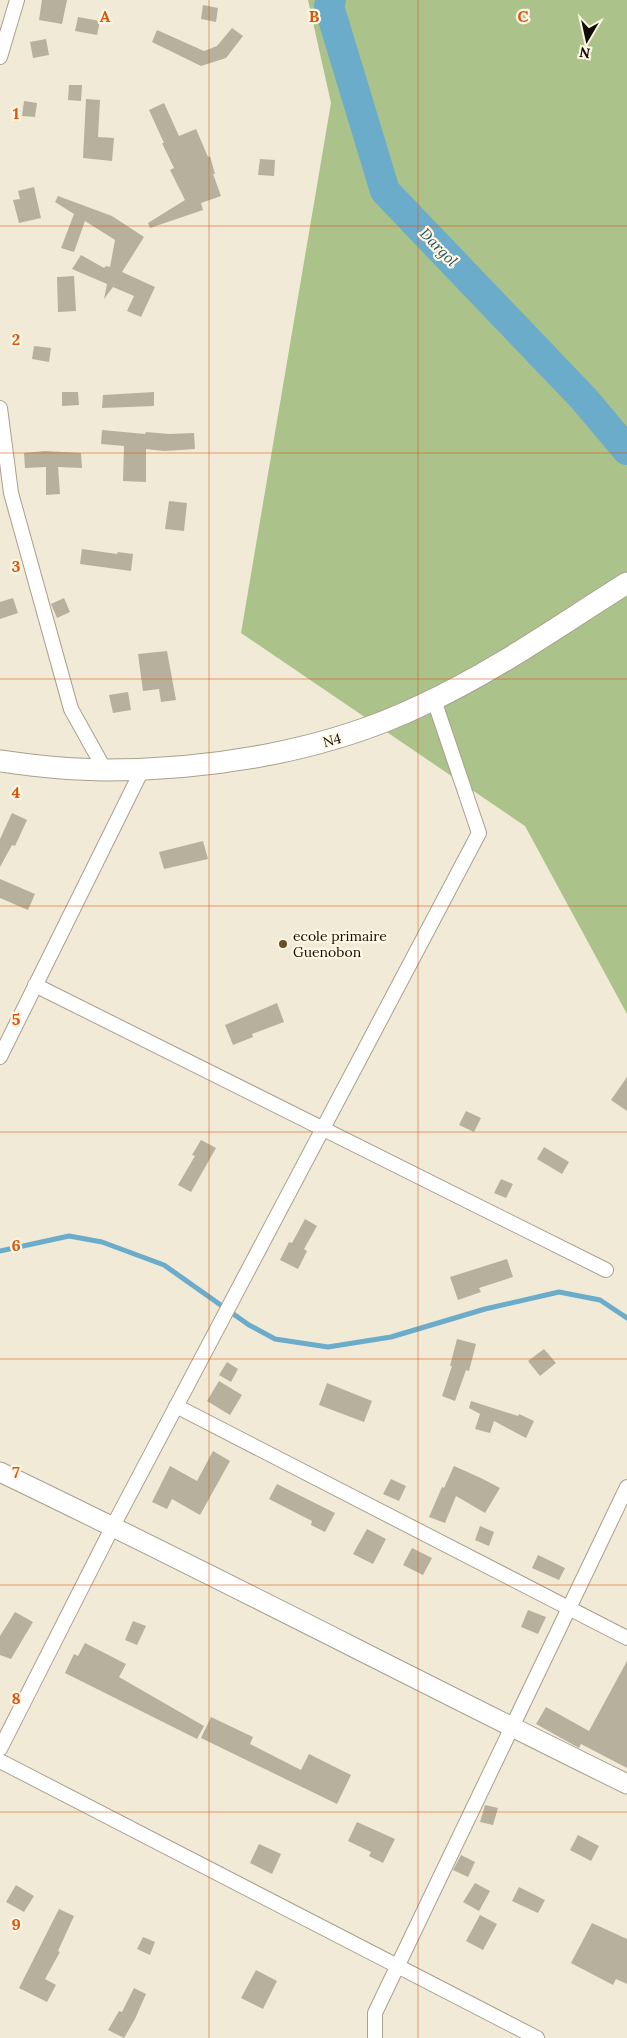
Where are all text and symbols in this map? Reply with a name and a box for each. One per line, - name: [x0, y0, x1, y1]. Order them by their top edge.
- text: A: [100, 6, 111, 26]
- text: B: [309, 6, 320, 26]
- text: C: [517, 6, 529, 26]
- north arrow: [562, 15, 612, 65]
- text: N: [578, 43, 592, 63]
- text: 1: [13, 103, 19, 123]
- water label: Dargol: [416, 224, 462, 271]
- text: 2: [12, 329, 20, 349]
- text: 3: [12, 556, 21, 576]
- street label: N4: [321, 729, 344, 751]
- text: 4: [12, 782, 21, 802]
- place label: ecole primaire Guenobon: [293, 927, 387, 961]
- marker: ecole primaire Guenobon: [277, 938, 289, 950]
- text: 5: [12, 1009, 21, 1029]
- text: 6: [11, 1235, 21, 1255]
- text: 7: [12, 1462, 20, 1482]
- text: 8: [11, 1688, 21, 1708]
- text: 9: [11, 1914, 21, 1934]

